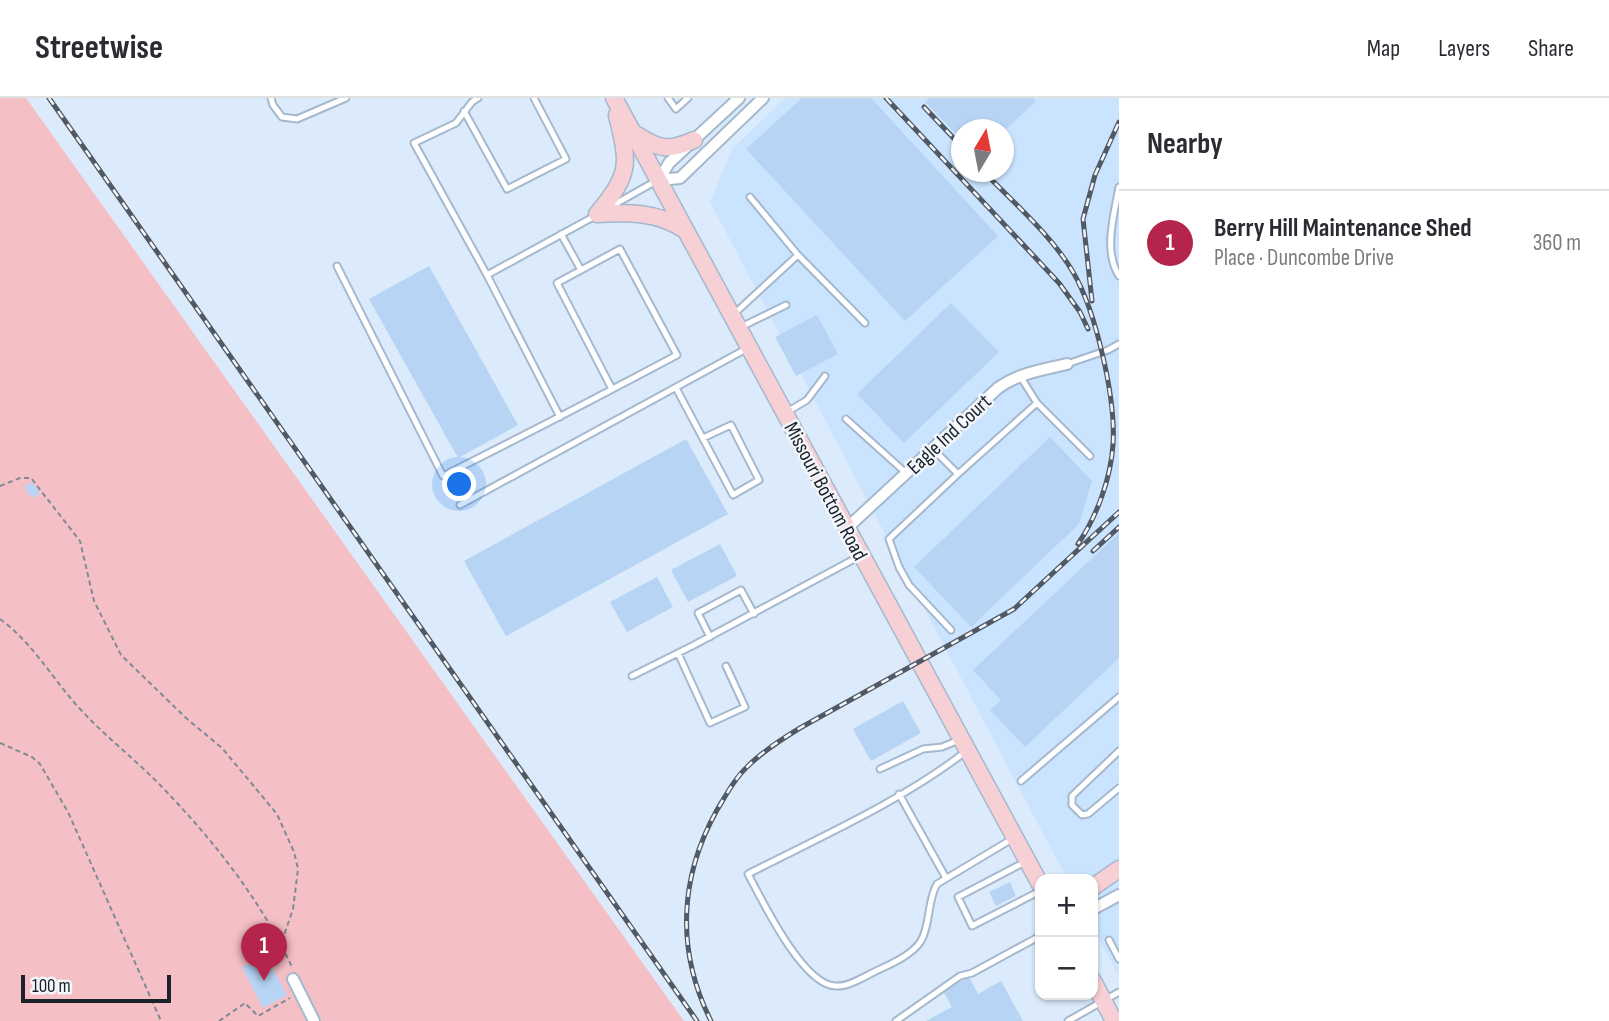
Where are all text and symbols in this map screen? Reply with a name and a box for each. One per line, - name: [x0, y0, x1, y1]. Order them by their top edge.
- text: Streetwise: [35, 28, 163, 68]
- text: Map: [1367, 34, 1400, 63]
- text: Layers: [1438, 34, 1490, 63]
- text: Share: [1528, 34, 1574, 63]
- north arrow: [951, 119, 1014, 182]
- text: Nearby: [1147, 126, 1223, 162]
- text: Berry Hill Maintenance Shed: [1214, 213, 1472, 244]
- text: 1: [1165, 229, 1175, 257]
- text: 360 m: [1533, 229, 1581, 257]
- text: Place · Duncombe Drive: [1214, 244, 1394, 272]
- street label: Eagle Ind Court: [902, 389, 997, 480]
- street label: Missouri Bottom Road: [779, 418, 873, 565]
- your location: [442, 467, 476, 501]
- map controls: [1035, 874, 1098, 1000]
- button: +: [1035, 874, 1098, 937]
- pin: 1: [241, 923, 287, 981]
- button: −: [1035, 937, 1098, 1000]
- scale bar: [21, 972, 172, 1004]
- text: 100 m: [32, 975, 71, 998]

